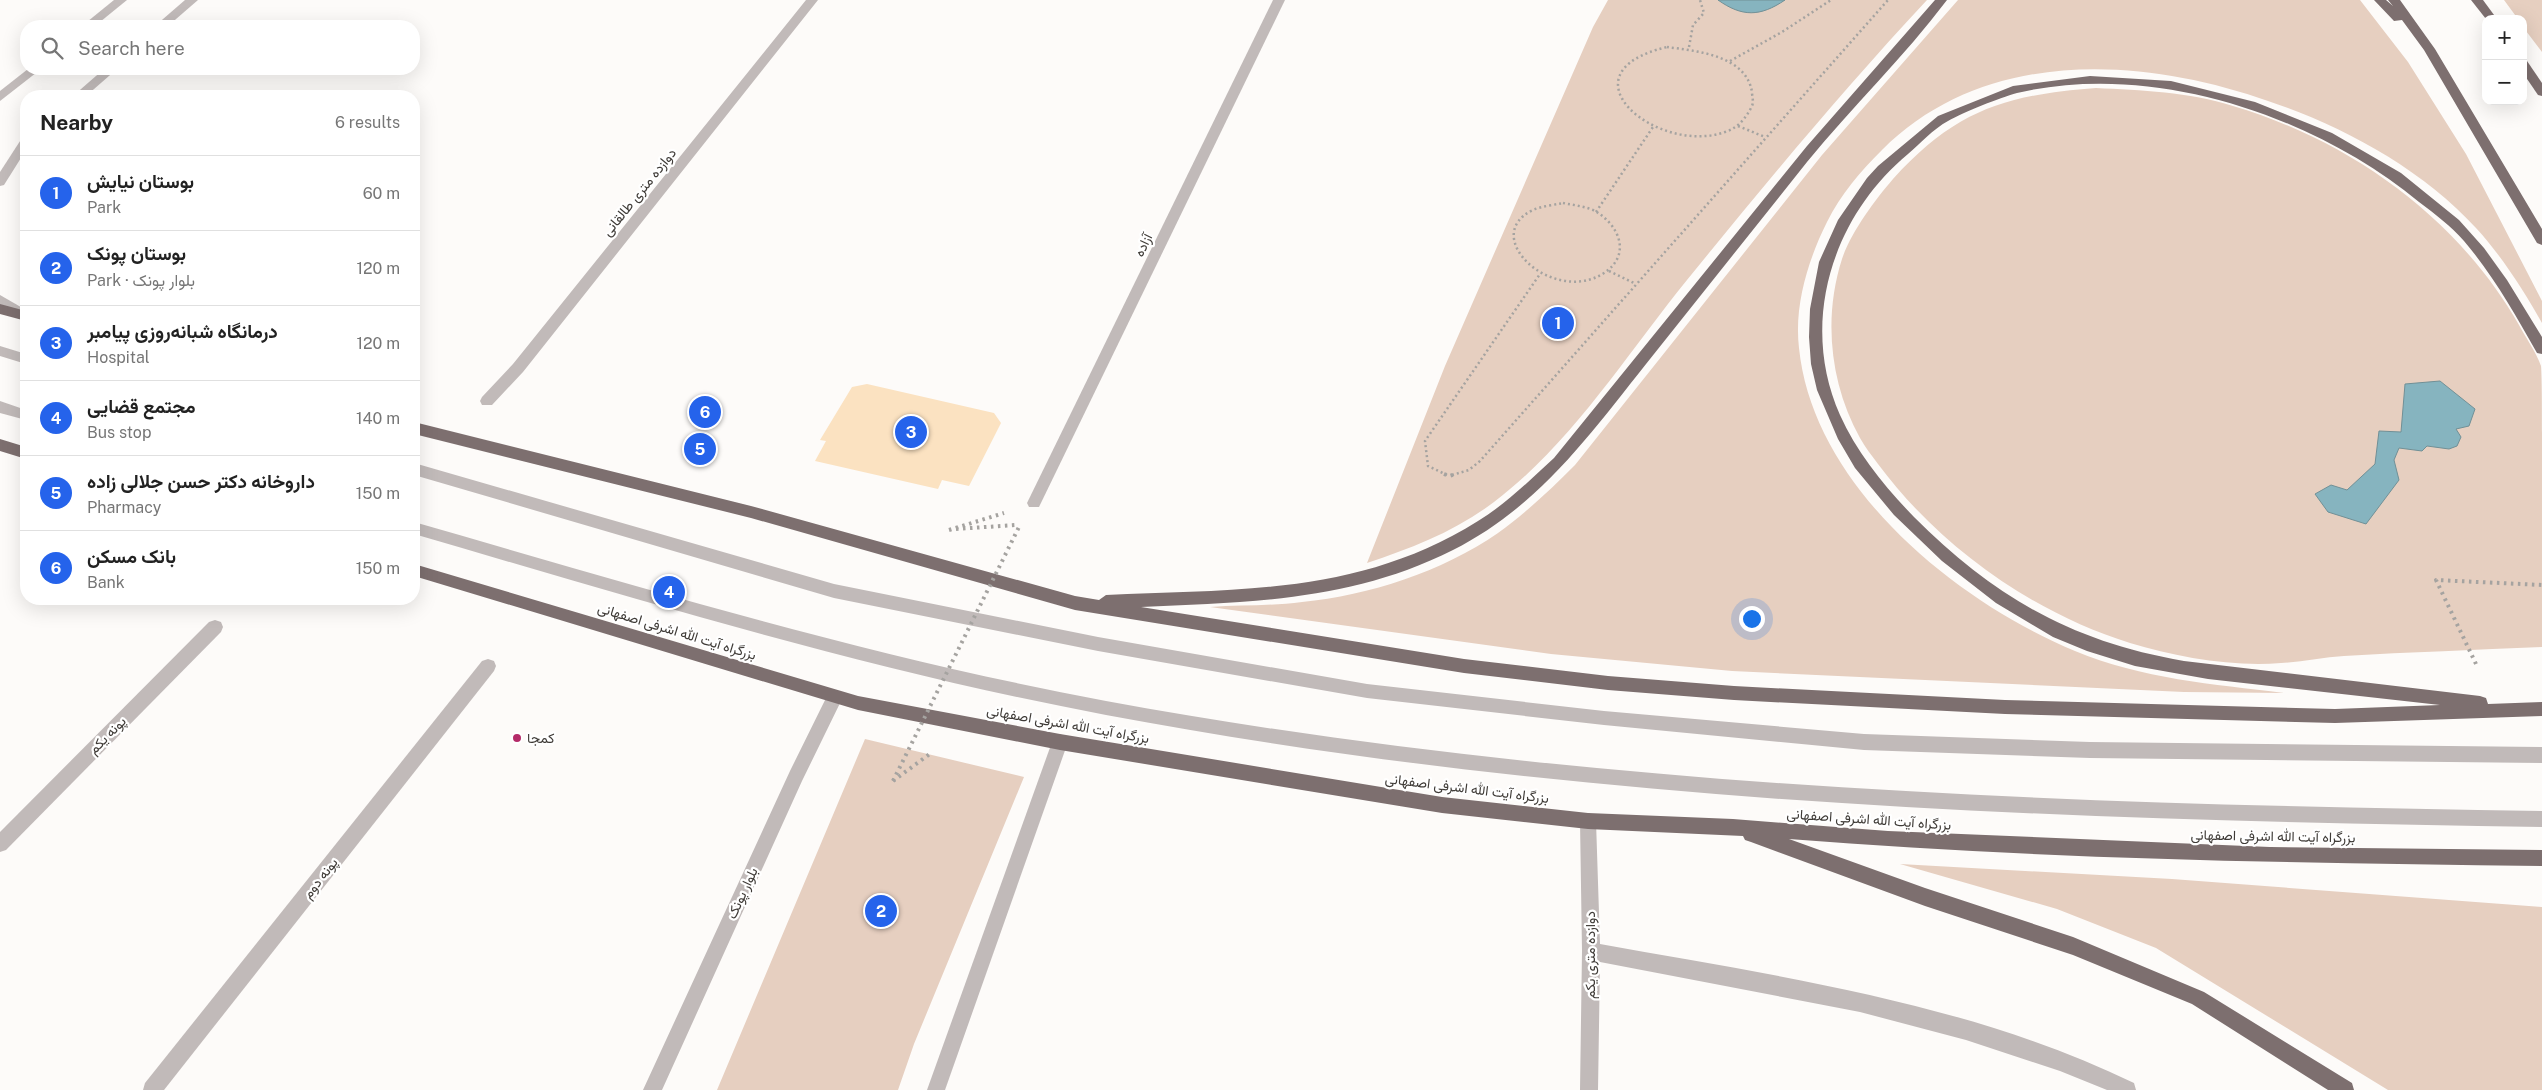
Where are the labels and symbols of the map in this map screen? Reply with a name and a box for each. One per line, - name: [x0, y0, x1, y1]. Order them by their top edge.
- street label: دوازده متری طالقانی: [599, 145, 680, 240]
- street label: آزاده: [1131, 229, 1157, 260]
- pin: 1: [1542, 304, 1574, 342]
- pin: 6: [689, 393, 721, 431]
- pin: 3: [895, 413, 927, 451]
- pin: 5: [684, 430, 716, 468]
- pin: 4: [653, 573, 685, 611]
- street label: بزرگراه آیت الله اشرفی اصفهانی: [595, 599, 758, 664]
- your location: [1739, 606, 1765, 632]
- street label: بزرگراه آیت الله اشرفی اصفهانی: [985, 702, 1151, 747]
- street label: پونه یکم: [85, 713, 130, 758]
- place label: کمجا: [527, 730, 554, 747]
- marker: کمجا: [511, 732, 523, 744]
- street label: بزرگراه آیت الله اشرفی اصفهانی: [1384, 770, 1550, 807]
- street label: بزرگراه آیت الله اشرفی اصفهانی: [1786, 805, 1952, 834]
- street label: بزرگراه آیت الله اشرفی اصفهانی: [2190, 827, 2356, 846]
- street label: پونه دوم: [299, 854, 342, 903]
- street label: بلوار پونک: [723, 865, 763, 922]
- pin: 2: [865, 892, 897, 930]
- street label: دوازده متری یکم: [1582, 911, 1599, 999]

